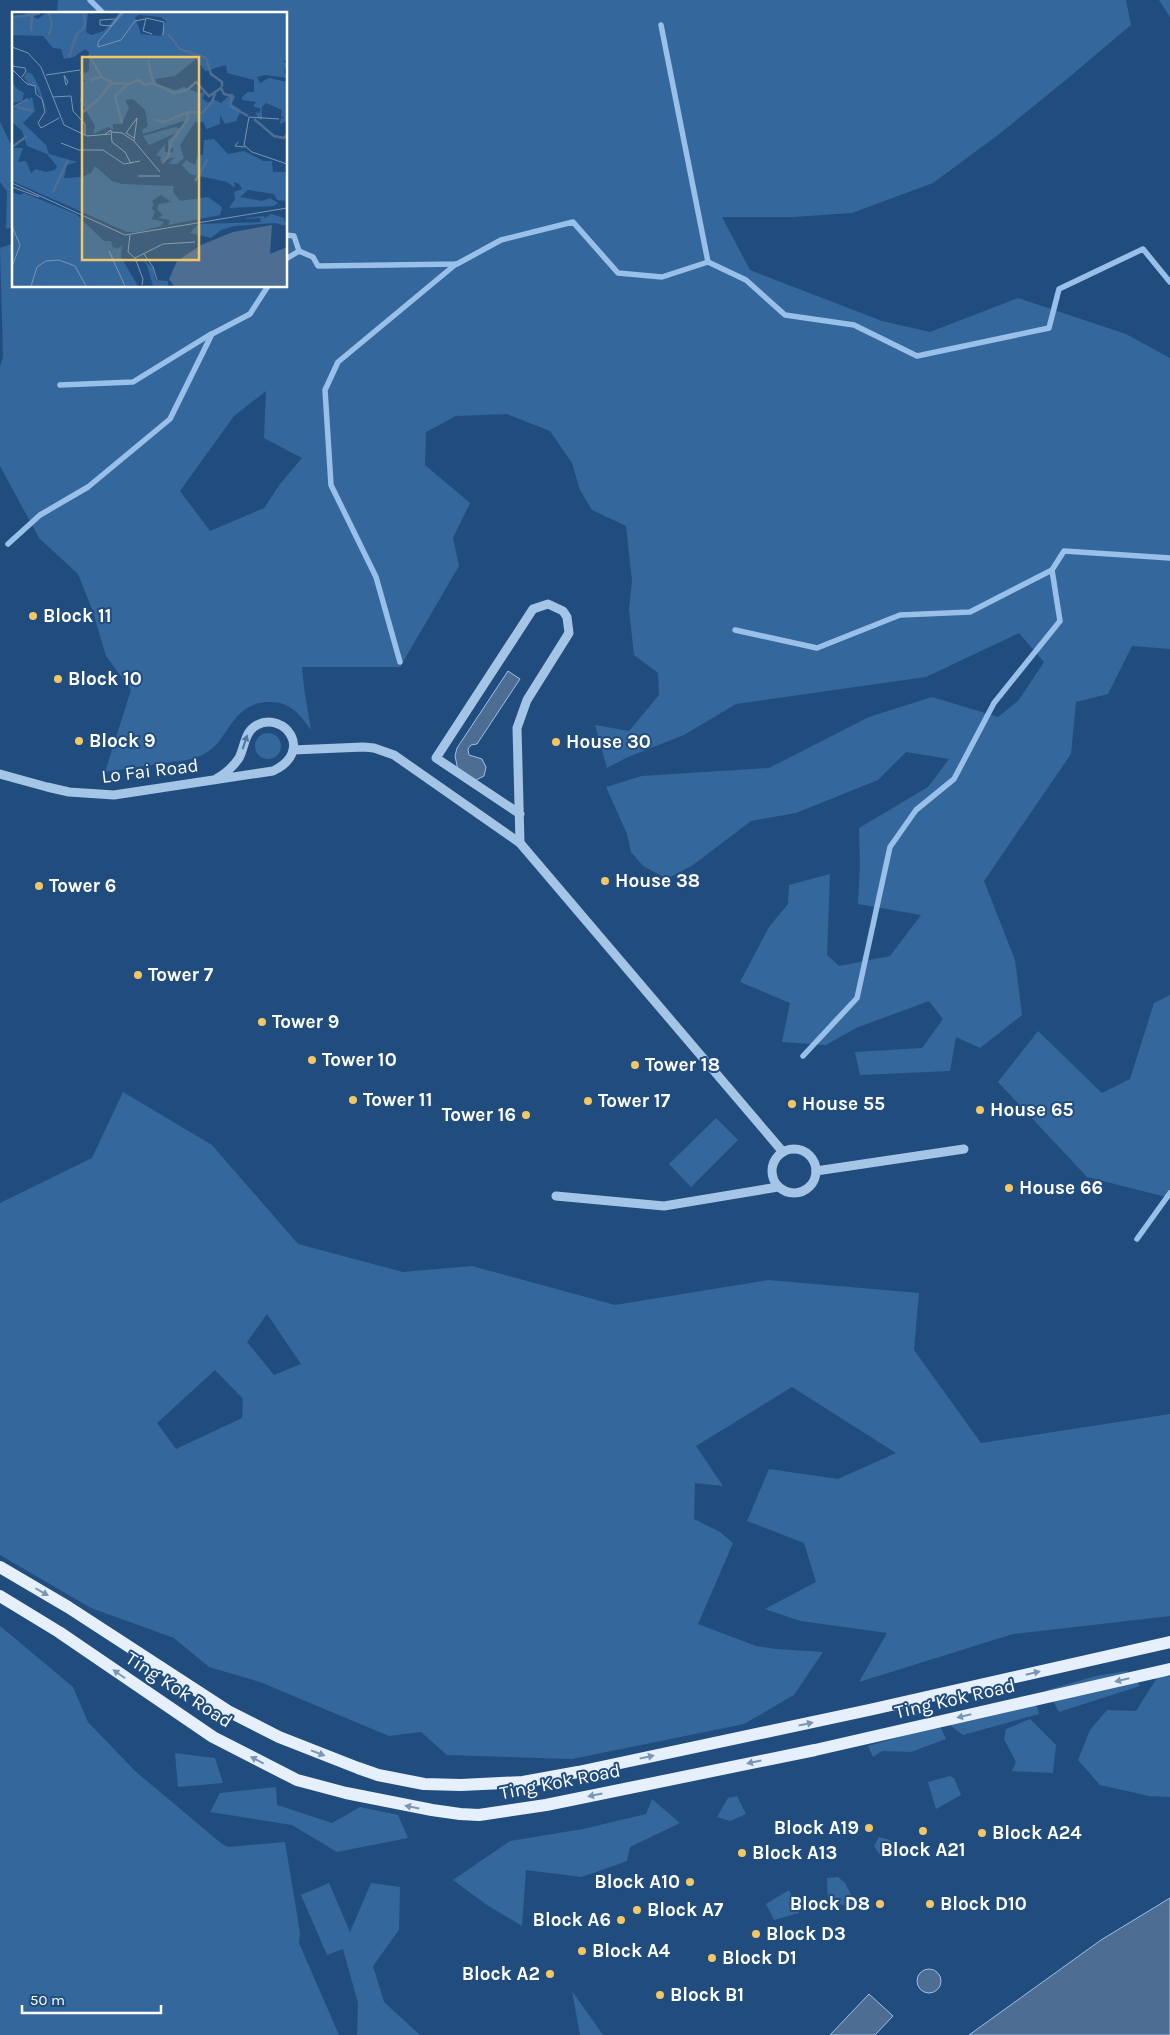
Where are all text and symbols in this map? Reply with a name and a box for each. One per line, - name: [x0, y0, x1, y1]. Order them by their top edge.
- inset map: [12, 12, 288, 288]
- place label: Block 11: [43, 605, 112, 627]
- marker: Block 11: [27, 610, 39, 622]
- place label: Block 10: [68, 668, 142, 690]
- marker: Block 10: [52, 673, 64, 685]
- place label: Block 9: [89, 730, 156, 752]
- place label: House 30: [566, 731, 651, 753]
- one-way arrow: [242, 734, 249, 749]
- marker: Block 9: [73, 735, 85, 747]
- marker: House 30: [550, 736, 562, 748]
- street label: Lo Fai Road: [100, 754, 200, 788]
- place label: House 38: [615, 870, 700, 892]
- place label: Tower 6: [49, 875, 116, 897]
- marker: House 38: [599, 875, 611, 887]
- marker: Tower 6: [33, 880, 45, 892]
- place label: Tower 7: [148, 964, 214, 986]
- marker: Tower 7: [132, 969, 144, 981]
- place label: Tower 9: [272, 1011, 339, 1033]
- marker: Tower 9: [256, 1016, 268, 1028]
- place label: Tower 10: [322, 1049, 397, 1071]
- marker: Tower 10: [306, 1054, 318, 1066]
- place label: Tower 18: [645, 1054, 720, 1076]
- marker: Tower 18: [629, 1059, 641, 1071]
- place label: Tower 11: [363, 1089, 432, 1111]
- place label: Tower 17: [598, 1090, 671, 1112]
- place label: House 55: [802, 1093, 885, 1115]
- marker: Tower 11: [347, 1094, 359, 1106]
- marker: Tower 17: [582, 1095, 594, 1107]
- marker: House 55: [786, 1098, 798, 1110]
- place label: House 65: [990, 1099, 1074, 1121]
- place label: Tower 16: [442, 1104, 516, 1126]
- marker: House 65: [974, 1104, 986, 1116]
- marker: Tower 16: [520, 1109, 532, 1121]
- place label: House 66: [1019, 1177, 1103, 1199]
- marker: House 66: [1003, 1182, 1015, 1194]
- one-way arrow: [35, 1588, 50, 1596]
- street label: Ting Kok Road: [122, 1647, 236, 1733]
- one-way arrow: [113, 1669, 126, 1679]
- one-way arrow: [1026, 1669, 1041, 1677]
- street label: Ting Kok Road: [893, 1674, 1017, 1724]
- one-way arrow: [1115, 1676, 1130, 1684]
- one-way arrow: [957, 1712, 972, 1720]
- one-way arrow: [799, 1720, 814, 1728]
- one-way arrow: [311, 1749, 326, 1757]
- one-way arrow: [640, 1753, 656, 1761]
- one-way arrow: [250, 1756, 264, 1764]
- one-way arrow: [746, 1758, 762, 1766]
- street label: Ting Kok Road: [498, 1759, 622, 1805]
- one-way arrow: [587, 1791, 602, 1799]
- one-way arrow: [403, 1802, 419, 1810]
- place label: Block A19: [774, 1817, 859, 1839]
- marker: Block A19: [863, 1822, 875, 1834]
- place label: Block A24: [992, 1822, 1082, 1844]
- marker: Block A21: [917, 1825, 929, 1837]
- marker: Block A24: [976, 1827, 988, 1839]
- place label: Block A21: [880, 1839, 966, 1861]
- place label: Block A13: [752, 1842, 837, 1864]
- marker: Block A13: [736, 1847, 748, 1859]
- place label: Block A10: [594, 1871, 680, 1893]
- marker: Block A10: [684, 1876, 696, 1888]
- place label: Block D8: [790, 1893, 870, 1915]
- place label: Block D10: [940, 1893, 1027, 1915]
- marker: Block D8: [874, 1898, 886, 1910]
- marker: Block D10: [924, 1898, 936, 1910]
- place label: Block A7: [647, 1899, 724, 1921]
- marker: Block A7: [631, 1904, 643, 1916]
- place label: Block A6: [533, 1909, 611, 1931]
- marker: Block A6: [615, 1914, 627, 1926]
- place label: Block D3: [766, 1923, 846, 1945]
- marker: Block D3: [750, 1928, 762, 1940]
- place label: Block A4: [592, 1940, 671, 1962]
- marker: Block A4: [576, 1945, 588, 1957]
- place label: Block D1: [722, 1947, 797, 1969]
- marker: Block D1: [706, 1952, 718, 1964]
- place label: Block A2: [462, 1963, 540, 1985]
- marker: Block A2: [544, 1968, 556, 1980]
- scale bar: [22, 1982, 161, 2014]
- place label: Block B1: [670, 1984, 744, 2006]
- marker: Block B1: [654, 1989, 666, 2001]
- text: 50 m: [30, 1991, 65, 2009]

